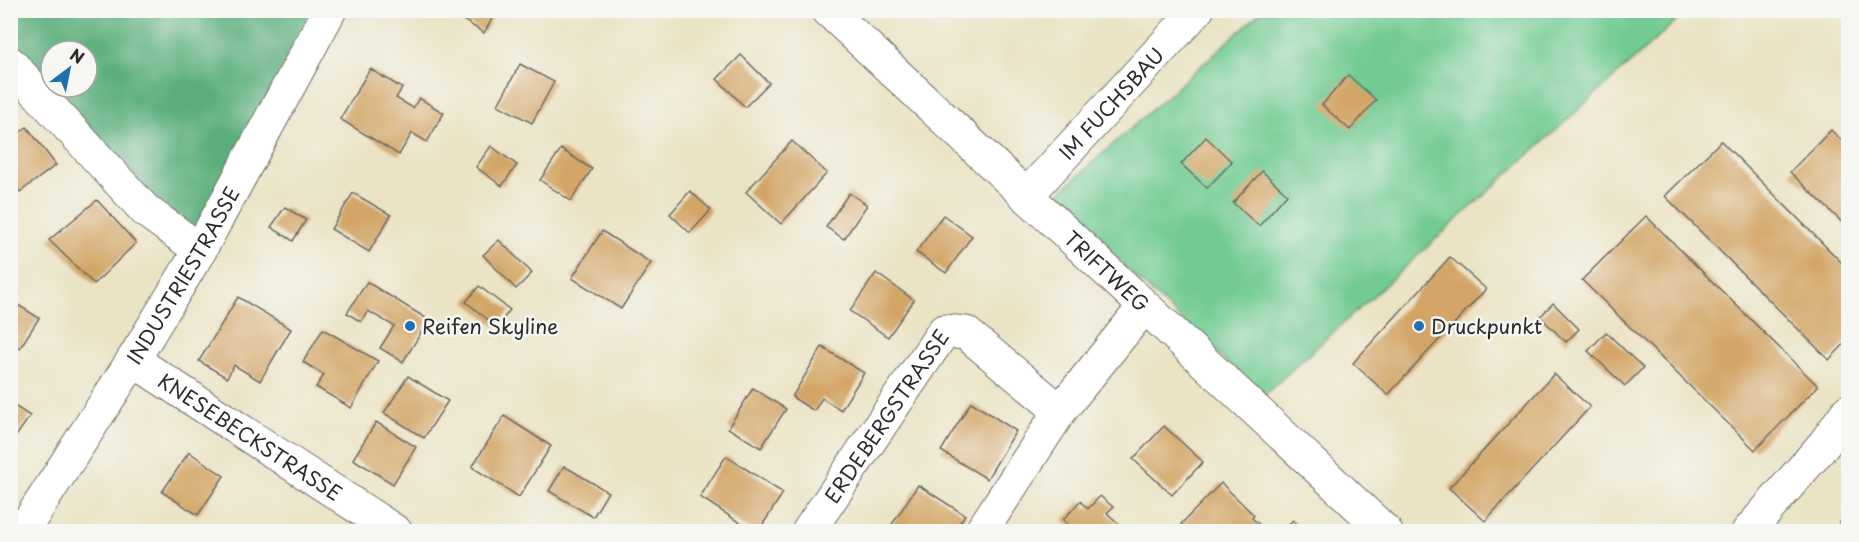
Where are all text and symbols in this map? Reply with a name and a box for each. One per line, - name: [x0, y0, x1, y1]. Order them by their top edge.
- north arrow: [39, 39, 99, 99]
- street label: IM FUCHSBAU: [1052, 40, 1171, 166]
- text: N: [66, 42, 89, 69]
- street label: INDUSTRIESTRASSE: [119, 181, 247, 370]
- street label: TRIFTWEG: [1058, 224, 1156, 318]
- place label: Reifen Skyline: [422, 311, 559, 341]
- place label: Druckpunkt: [1431, 311, 1542, 341]
- marker: Reifen Skyline: [403, 319, 417, 333]
- marker: Druckpunkt: [1412, 319, 1426, 333]
- street label: ERDEBERGSTRASSE: [817, 323, 956, 509]
- street label: KNESEBECKSTRASSE: [152, 365, 348, 508]

